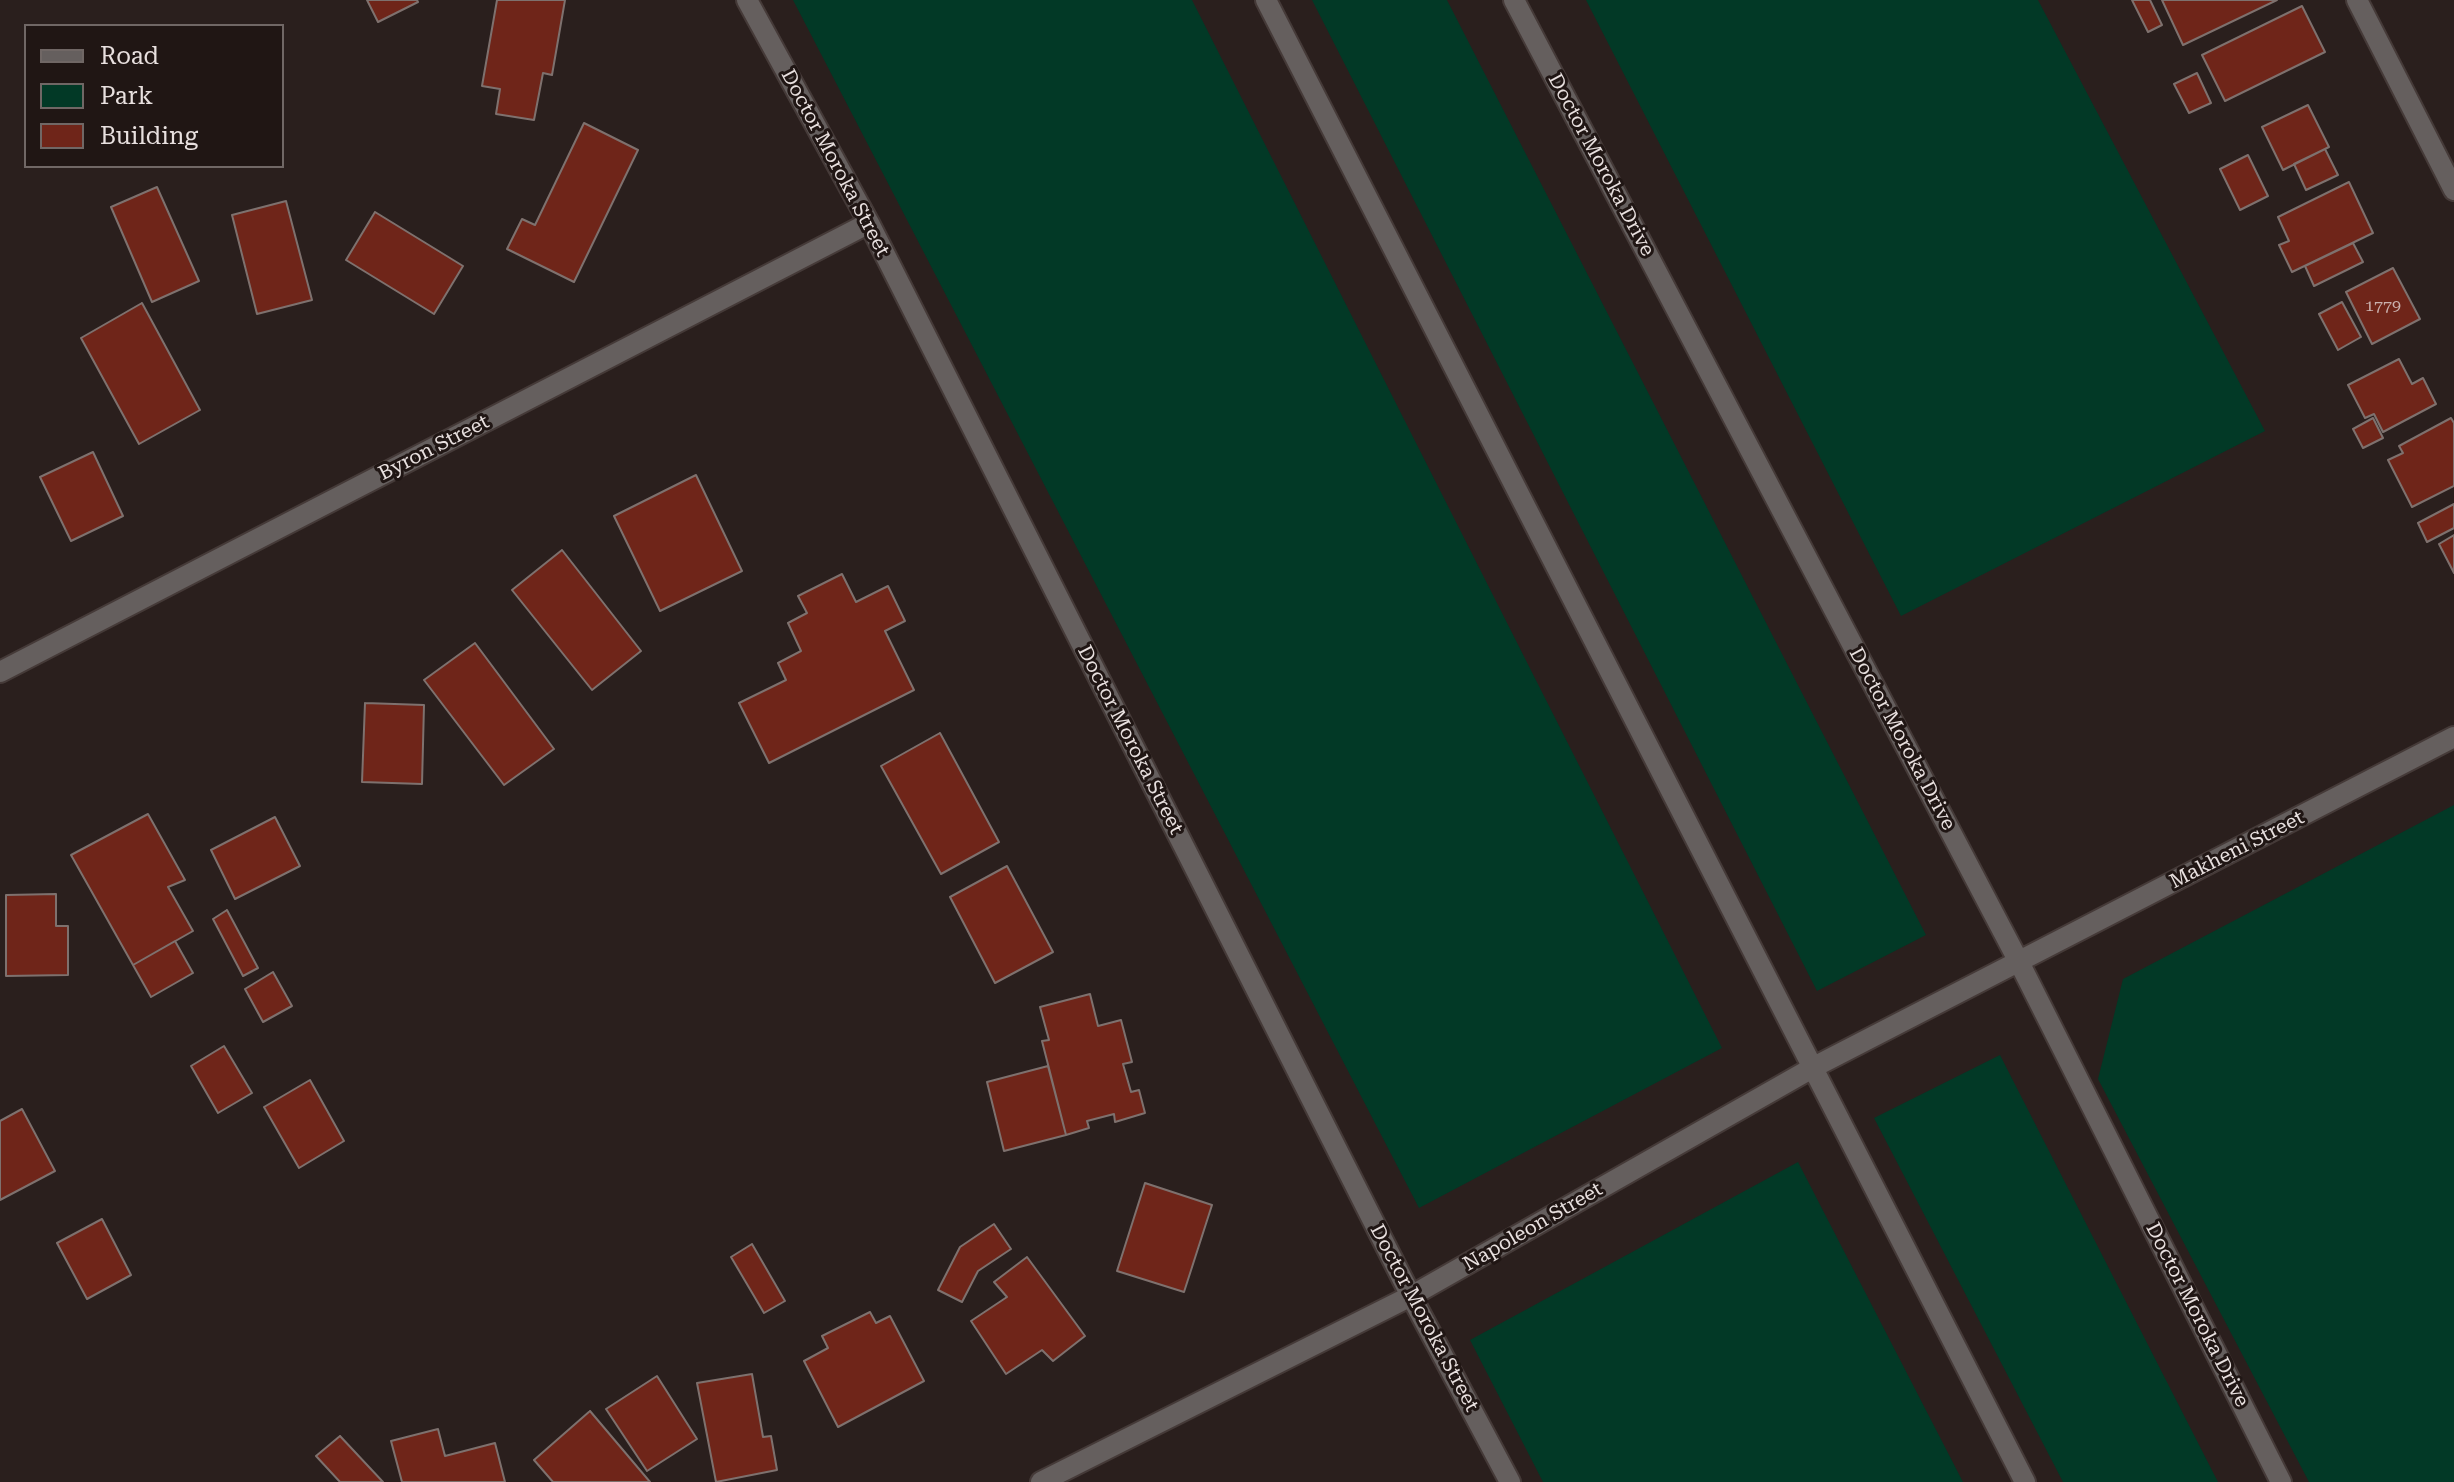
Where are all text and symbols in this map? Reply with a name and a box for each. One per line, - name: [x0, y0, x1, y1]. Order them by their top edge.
- legend: [24, 24, 284, 168]
- text: Road: [100, 42, 159, 70]
- street label: Doctor Moroka Street: [775, 65, 895, 261]
- street label: Doctor Moroka Drive: [1543, 70, 1659, 260]
- text: Park: [100, 82, 153, 110]
- text: Building: [100, 122, 198, 150]
- house number: 1779: [2365, 296, 2401, 316]
- street label: Byron Street: [375, 410, 493, 486]
- street label: Doctor Moroka Street: [1072, 642, 1188, 838]
- street label: Doctor Moroka Drive: [1844, 644, 1960, 834]
- street label: Makheni Street: [2166, 806, 2308, 894]
- street label: Napoleon Street: [1459, 1177, 1607, 1277]
- street label: Doctor Moroka Drive: [2140, 1219, 2254, 1411]
- street label: Doctor Moroka Street: [1364, 1220, 1484, 1416]

